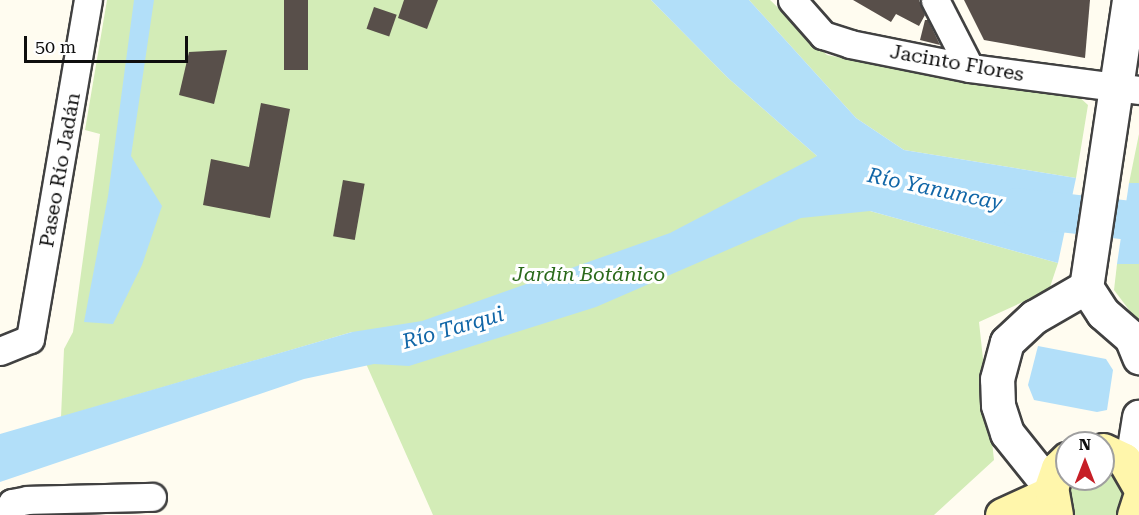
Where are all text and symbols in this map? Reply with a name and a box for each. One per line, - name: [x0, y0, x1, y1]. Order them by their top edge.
- scale bar: [27, 24, 190, 62]
- text: 50 m: [35, 36, 76, 57]
- street label: Jacinto Flores: [888, 39, 1026, 87]
- street label: Paseo Río Jadán: [35, 91, 85, 249]
- water label: Río Yanuncay: [865, 162, 1005, 216]
- park label: Jardín Botánico: [513, 262, 665, 286]
- water label: Río Tarqui: [399, 301, 507, 355]
- north arrow: [1055, 431, 1115, 491]
- text: N: [1079, 435, 1091, 454]

